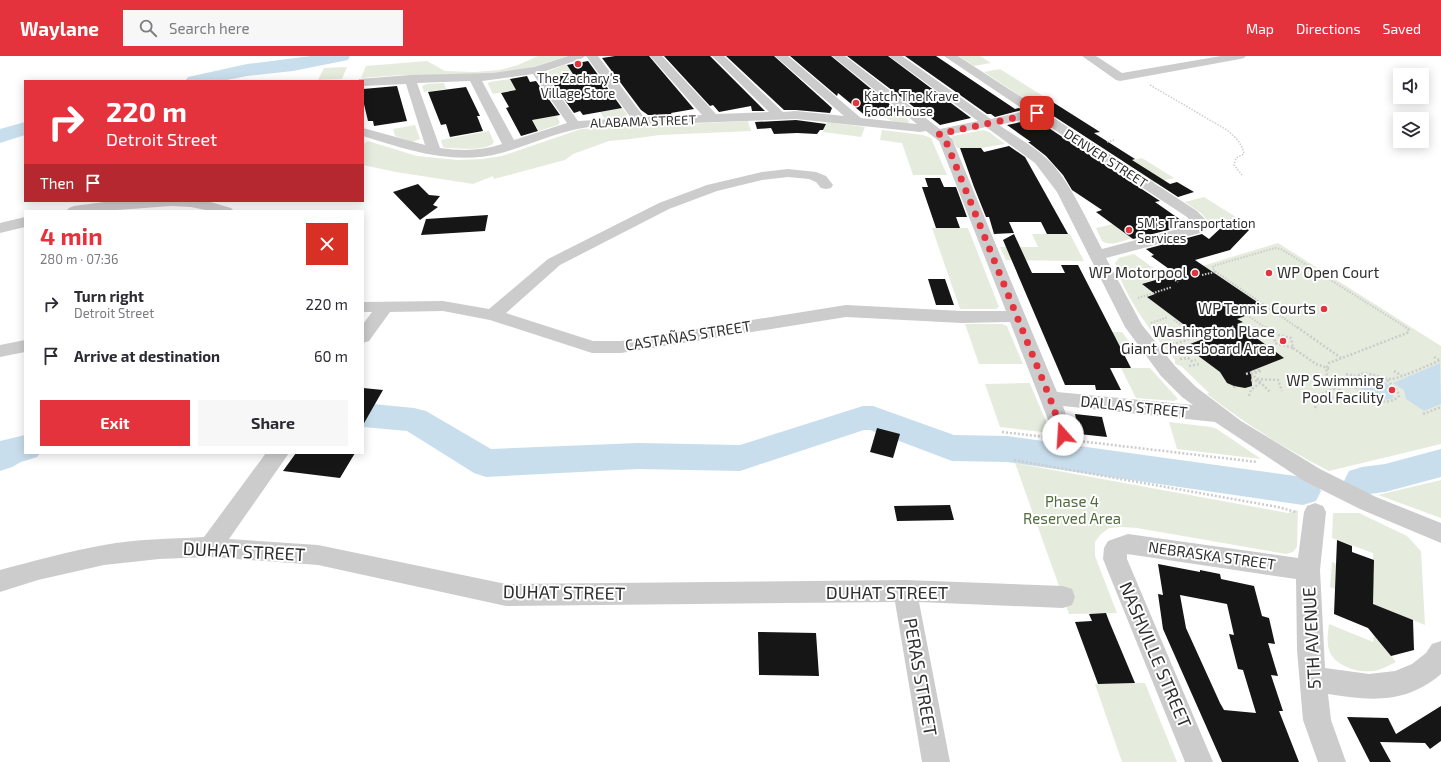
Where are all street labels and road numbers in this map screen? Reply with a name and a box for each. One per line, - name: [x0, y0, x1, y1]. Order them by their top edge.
- street label: ALABAMA STREET: [590, 111, 697, 131]
- street label: DENVER STREET: [1061, 125, 1151, 191]
- street label: CASTAÑAS STREET: [624, 316, 752, 354]
- street label: DALLAS STREET: [1080, 391, 1189, 421]
- street label: DUHAT STREET: [182, 537, 306, 565]
- street label: NEBRASKA STREET: [1147, 537, 1277, 573]
- street label: NASHVILLE STREET: [1115, 578, 1197, 731]
- street label: DUHAT STREET: [503, 580, 626, 604]
- street label: DUHAT STREET: [826, 581, 949, 603]
- street label: 5TH AVENUE: [1297, 586, 1325, 690]
- street label: PERAS STREET: [900, 616, 942, 738]

